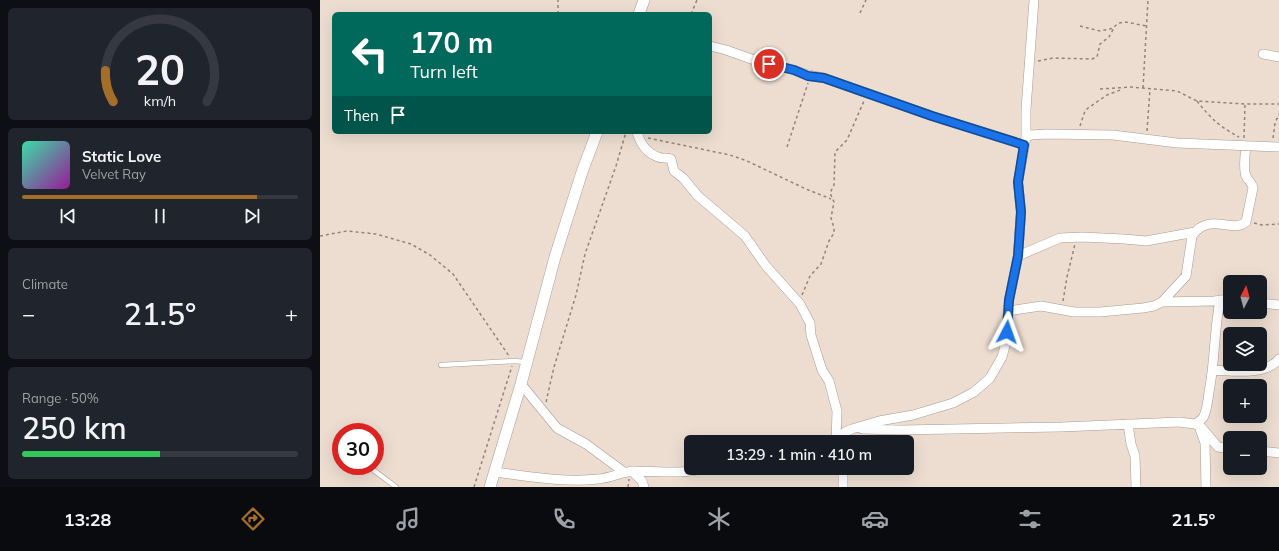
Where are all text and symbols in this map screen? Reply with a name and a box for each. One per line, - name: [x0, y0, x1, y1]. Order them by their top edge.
- text: 170 m: [410, 25, 493, 60]
- icon: left: [344, 28, 396, 80]
- text: 20: [135, 43, 185, 95]
- pin: [752, 47, 786, 81]
- icon: arrive: [758, 53, 780, 75]
- text: Turn left: [410, 60, 478, 83]
- text: km/h: [144, 91, 176, 109]
- icon: arrive: [387, 104, 409, 126]
- text: Then: [344, 106, 379, 125]
- text: Static Love: [82, 147, 161, 166]
- text: Velvet Ray: [82, 166, 146, 182]
- icon: previous: [57, 205, 79, 227]
- icon: pause: [149, 205, 171, 227]
- icon: next: [241, 205, 263, 227]
- north arrow: [1223, 275, 1267, 319]
- map controls: [1223, 275, 1267, 475]
- text: Climate: [22, 276, 68, 292]
- text: 21.5°: [124, 295, 196, 333]
- text: −: [22, 300, 35, 328]
- text: +: [285, 300, 298, 328]
- position arrow: [986, 311, 1028, 353]
- button: layers: [1223, 327, 1267, 371]
- button: +: [1223, 379, 1267, 423]
- text: Range · 50%: [22, 390, 99, 406]
- text: 250 km: [22, 409, 127, 447]
- speed limit sign: 30: [332, 423, 384, 475]
- button: −: [1223, 431, 1267, 475]
- text: 13:29 · 1 min · 410 m: [726, 445, 872, 464]
- icon: directions: [239, 505, 267, 533]
- icon: music: [394, 505, 422, 533]
- icon: phone: [550, 505, 578, 533]
- icon: climate: [705, 505, 733, 533]
- icon: car: [861, 505, 889, 533]
- icon: filters: [1016, 505, 1044, 533]
- text: 13:28: [64, 508, 111, 531]
- text: 21.5°: [1172, 508, 1215, 531]

